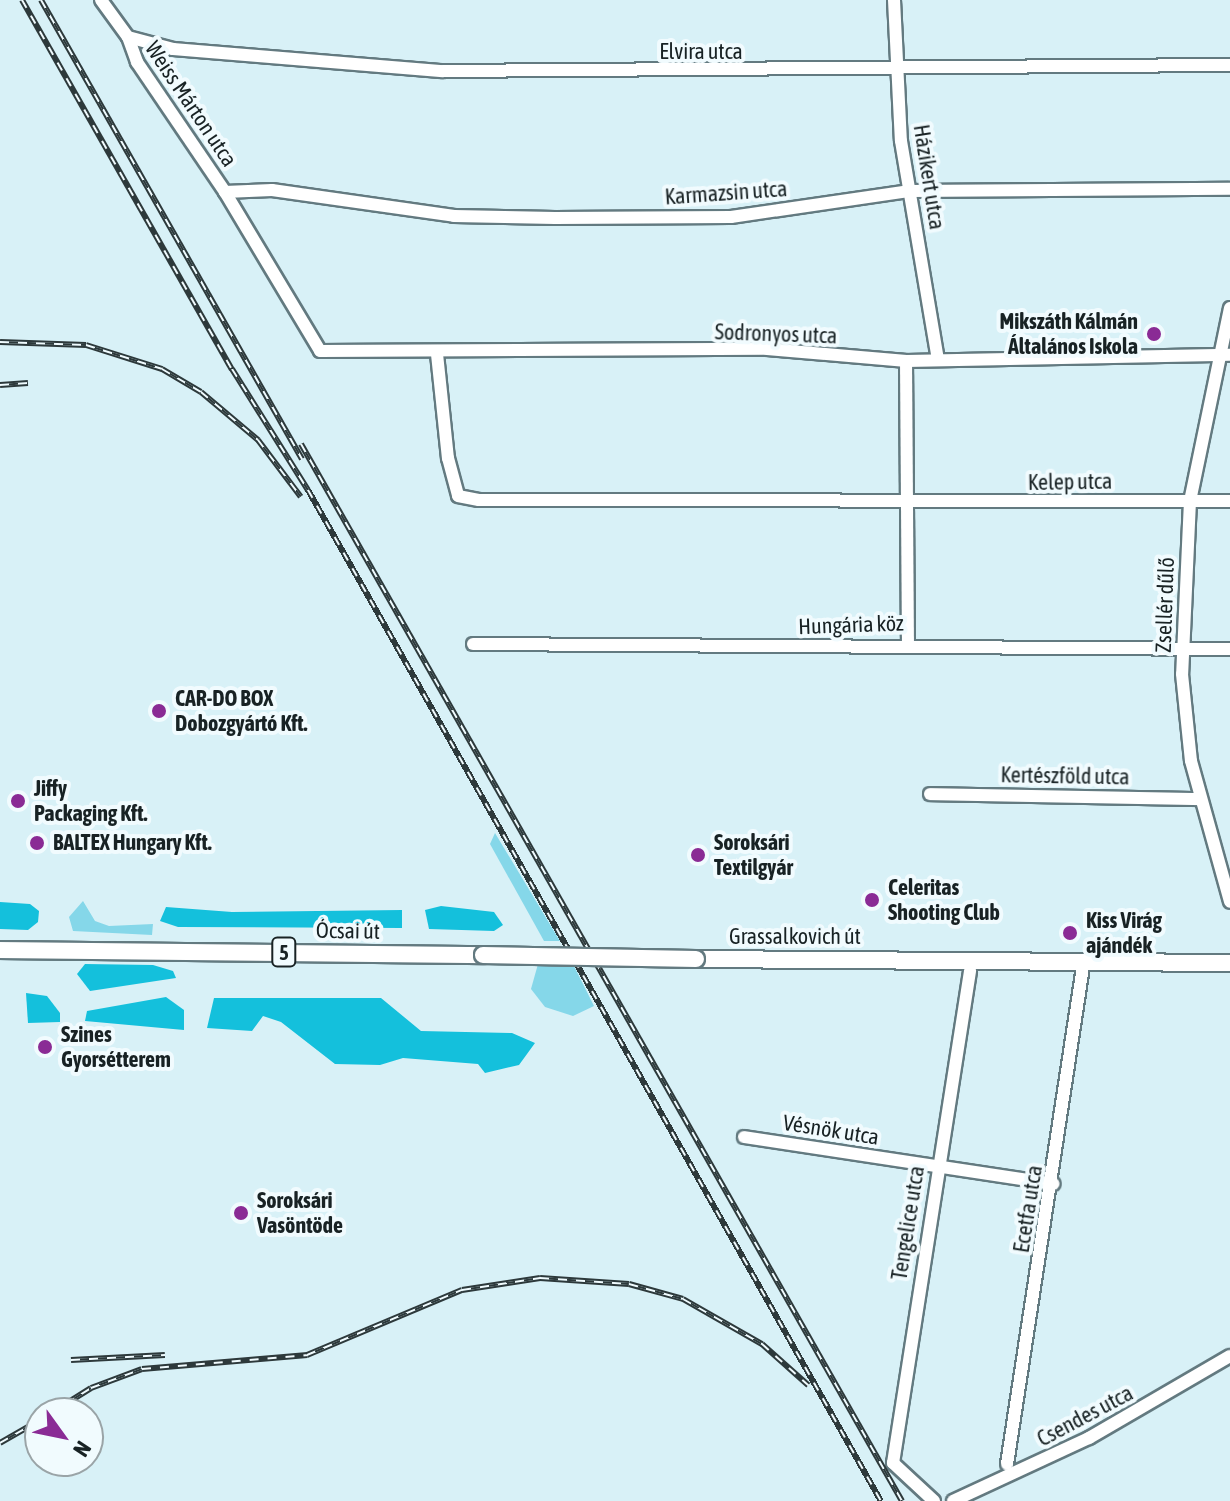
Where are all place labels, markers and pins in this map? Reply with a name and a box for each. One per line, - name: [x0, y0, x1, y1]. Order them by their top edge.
- place label: Mikszáth Kálmán Általános Iskola: [999, 308, 1138, 360]
- marker: Mikszáth Kálmán Általános Iskola: [1145, 325, 1163, 343]
- place label: CAR-DO BOX Dobozgyártó Kft.: [175, 685, 308, 736]
- marker: CAR-DO BOX Dobozgyártó Kft.: [150, 702, 168, 720]
- place label: Jiffy Packaging Kft.: [34, 775, 147, 826]
- marker: Jiffy Packaging Kft.: [9, 792, 27, 810]
- place label: Soroksári Textilgyár: [714, 829, 793, 880]
- place label: BALTEX Hungary Kft.: [53, 830, 212, 856]
- marker: BALTEX Hungary Kft.: [28, 834, 46, 852]
- marker: Soroksári Textilgyár: [689, 846, 707, 864]
- place label: Celeritas Shooting Club: [888, 874, 1000, 926]
- marker: Celeritas Shooting Club: [863, 891, 881, 909]
- place label: Kiss Virág ajándék: [1086, 907, 1162, 958]
- marker: Kiss Virág ajándék: [1061, 924, 1079, 942]
- place label: Szines Gyorsétterem: [61, 1021, 171, 1072]
- marker: Szines Gyorsétterem: [36, 1038, 54, 1056]
- place label: Soroksári Vasöntöde: [257, 1187, 343, 1238]
- marker: Soroksári Vasöntöde: [232, 1204, 250, 1222]

